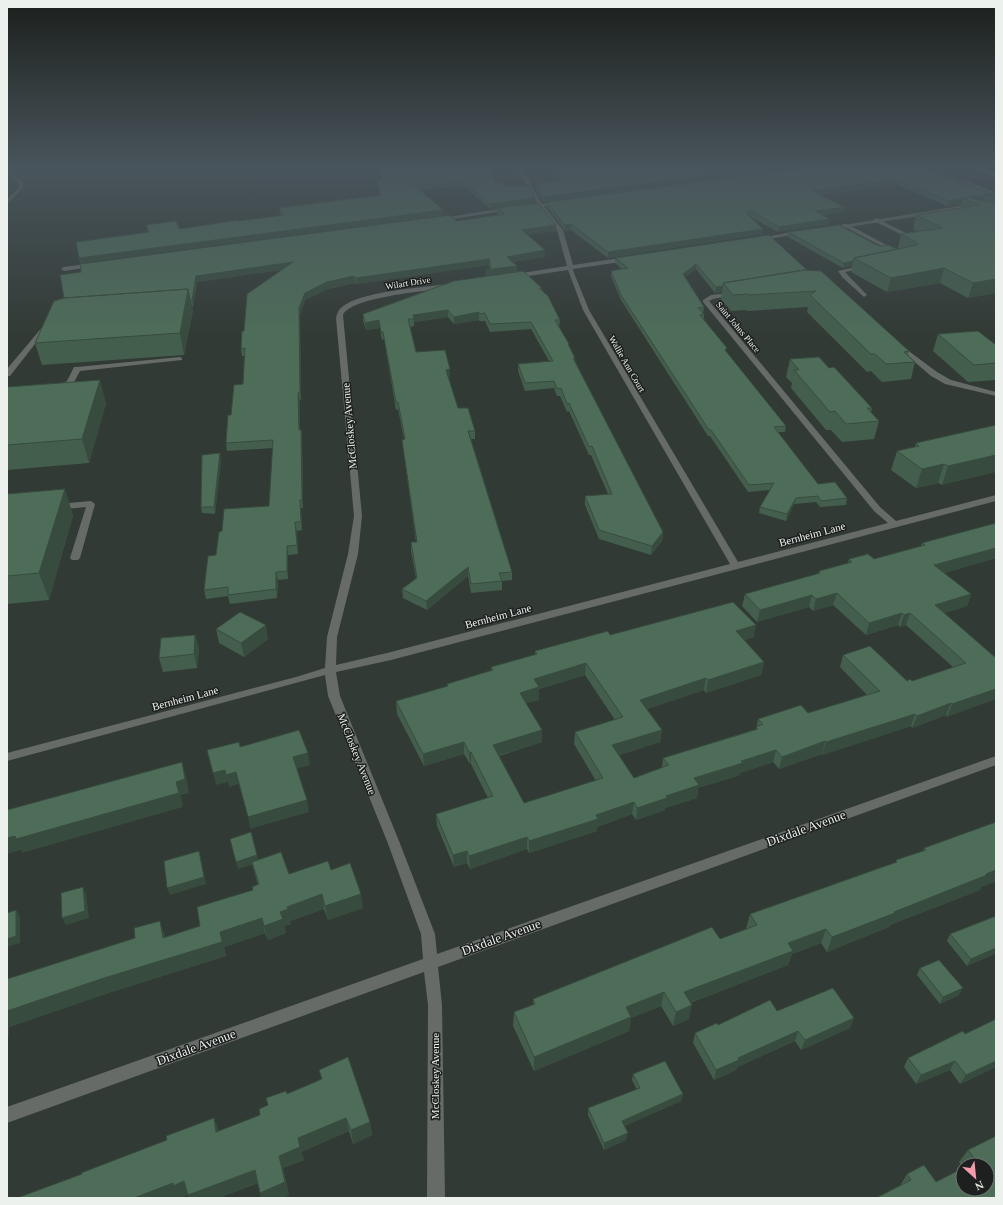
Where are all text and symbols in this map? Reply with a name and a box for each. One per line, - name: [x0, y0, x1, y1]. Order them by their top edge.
- street label: Wilart Drive: [385, 275, 431, 291]
- street label: Saint Johns Place: [714, 300, 762, 354]
- street label: Wallie Ann Court: [607, 334, 647, 394]
- street label: McCloskey Avenue: [339, 382, 359, 469]
- street label: Bernheim Lane: [778, 519, 847, 549]
- street label: Bernheim Lane: [464, 601, 533, 631]
- street label: Bernheim Lane: [151, 683, 220, 713]
- street label: McCloskey Avenue: [335, 712, 379, 796]
- street label: Dixdale Avenue: [764, 807, 848, 849]
- street label: Dixdale Avenue: [459, 916, 543, 958]
- street label: Dixdale Avenue: [154, 1026, 238, 1068]
- street label: McCloskey Avenue: [429, 1033, 441, 1119]
- north arrow: [955, 1157, 995, 1197]
- text: N: [973, 1179, 986, 1193]

